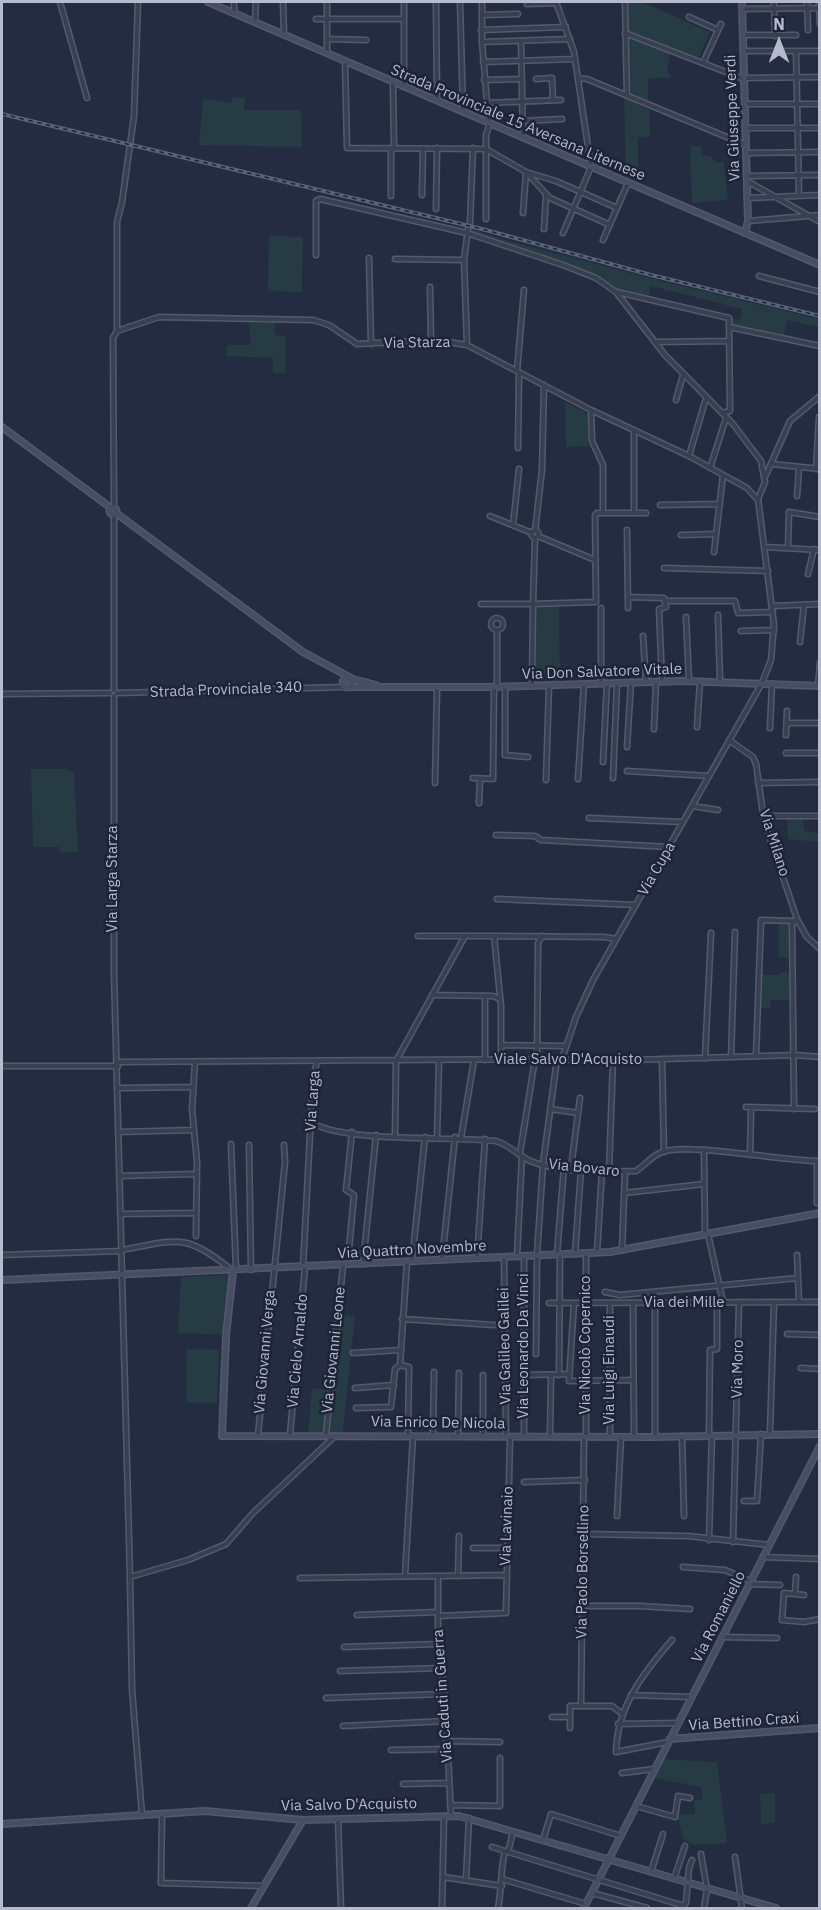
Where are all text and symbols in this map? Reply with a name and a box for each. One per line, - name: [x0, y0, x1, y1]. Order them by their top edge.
- north arrow: [749, 12, 809, 72]
- text: N: [773, 14, 785, 34]
- street label: Via Giuseppe Verdi: [722, 54, 744, 182]
- street label: Strada Provinciale 15 Aversana Liternese: [388, 61, 648, 185]
- street label: Via Starza: [383, 333, 451, 353]
- street label: Via Don Salvatore Vitale: [522, 660, 682, 684]
- street label: Strada Provinciale 340: [150, 678, 302, 702]
- street label: Via Milano: [755, 807, 793, 879]
- street label: Via Larga Starza: [104, 826, 122, 932]
- street label: Via Cupa: [634, 839, 680, 899]
- street label: Viale Salvo D'Acquisto: [494, 1051, 642, 1069]
- street label: Via Larga: [302, 1070, 324, 1132]
- street label: Via Bovaro: [547, 1155, 621, 1181]
- street label: Via Quattro Novembre: [337, 1237, 487, 1263]
- street label: Via Leonardo Da Vinci: [515, 1273, 533, 1419]
- street label: Via Nicolò Copernico: [577, 1276, 595, 1414]
- street label: Via Giovanni Leone: [318, 1286, 350, 1414]
- street label: Via Galileo Galilei: [495, 1287, 515, 1405]
- street label: Via Giovanni Verga: [251, 1289, 279, 1415]
- street label: Via Cielo Arnaldo: [284, 1293, 312, 1409]
- street label: Via dei Mille: [644, 1294, 724, 1312]
- street label: Via Luigi Einaudi: [601, 1315, 619, 1425]
- street label: Via Moro: [728, 1339, 748, 1399]
- street label: Via Enrico De Nicola: [371, 1413, 505, 1433]
- street label: Via Lavinaio: [497, 1486, 517, 1566]
- street label: Via Paolo Borsellino: [573, 1505, 593, 1639]
- street label: Via Romaniello: [688, 1568, 750, 1666]
- street label: Via Caduti in Guerra: [429, 1629, 457, 1763]
- street label: Via Bettino Craxi: [688, 1709, 800, 1735]
- street label: Via Salvo D'Acquisto: [281, 1795, 417, 1815]

